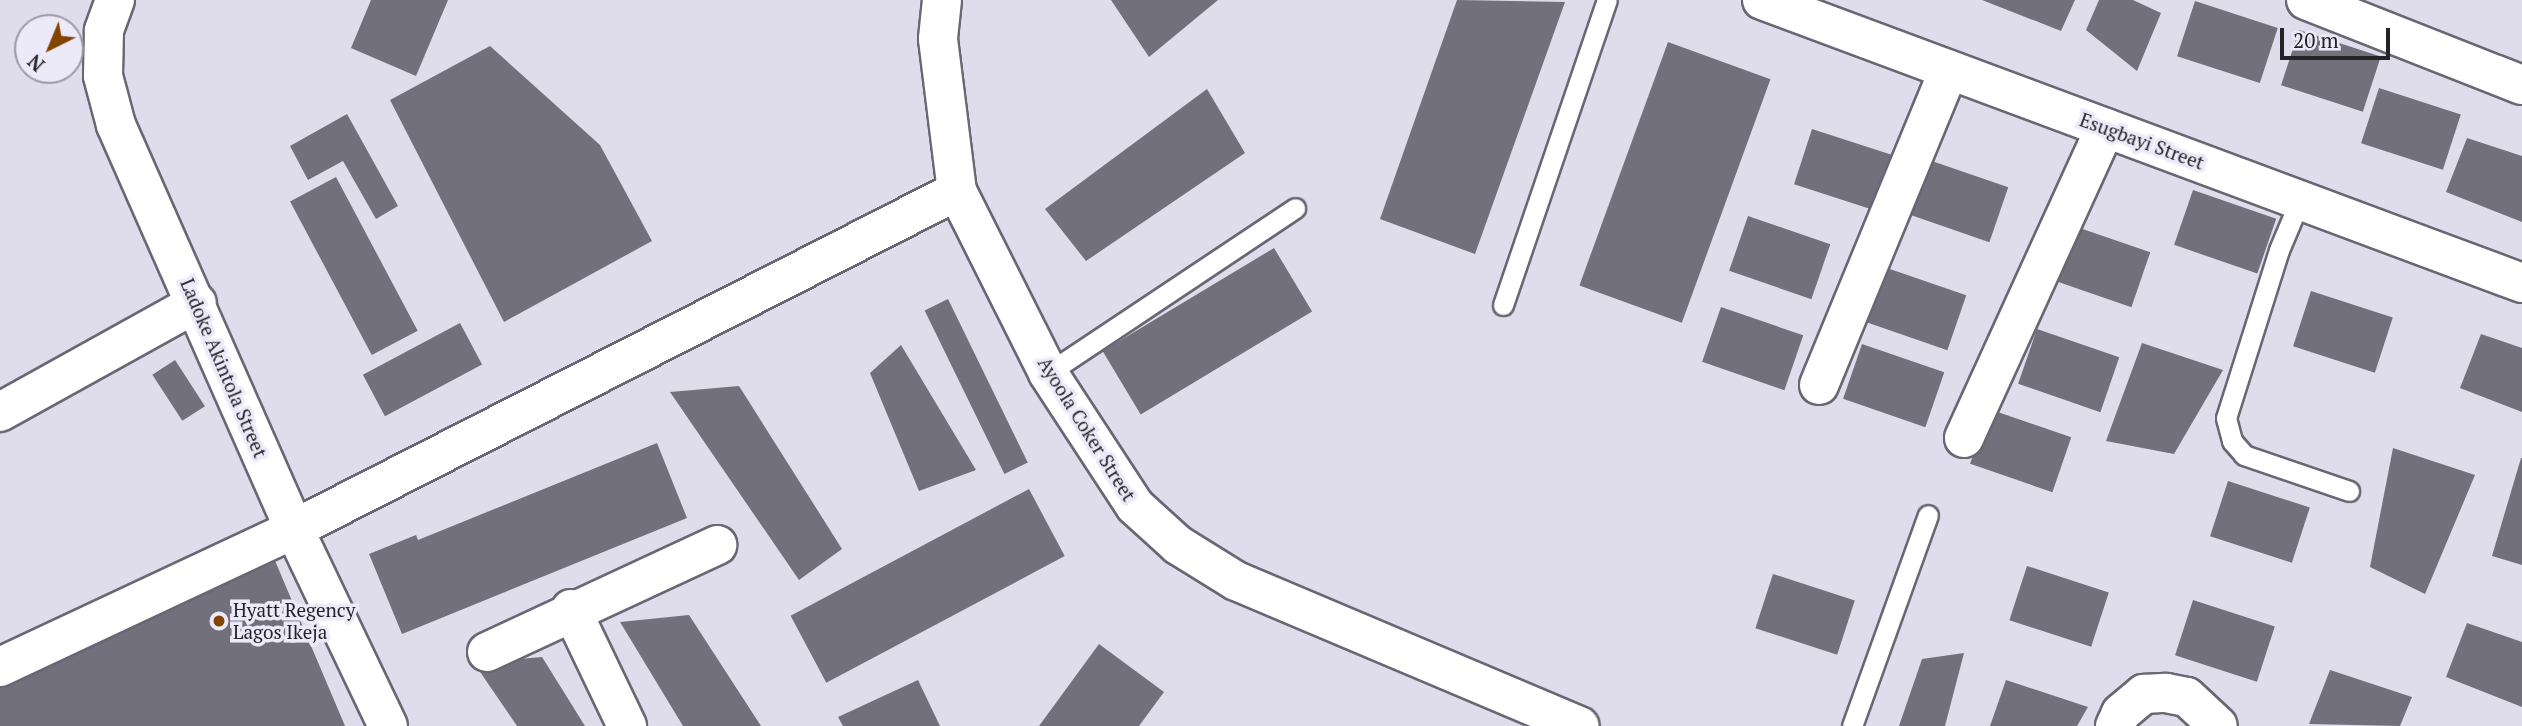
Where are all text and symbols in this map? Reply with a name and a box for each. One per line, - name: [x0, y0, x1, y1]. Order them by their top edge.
- north arrow: [14, 14, 84, 84]
- scale bar: [2284, 14, 2394, 58]
- text: 20 m: [2293, 26, 2339, 54]
- text: N: [22, 49, 49, 77]
- street label: Esugbayi Street: [2077, 108, 2207, 174]
- street label: Ladoke Akintola Street: [176, 275, 272, 461]
- street label: Ayoola Coker Street: [1033, 353, 1141, 505]
- place label: Hyatt Regency Lagos Ikeja: [233, 599, 355, 643]
- marker: Hyatt Regency Lagos Ikeja: [211, 613, 227, 629]

